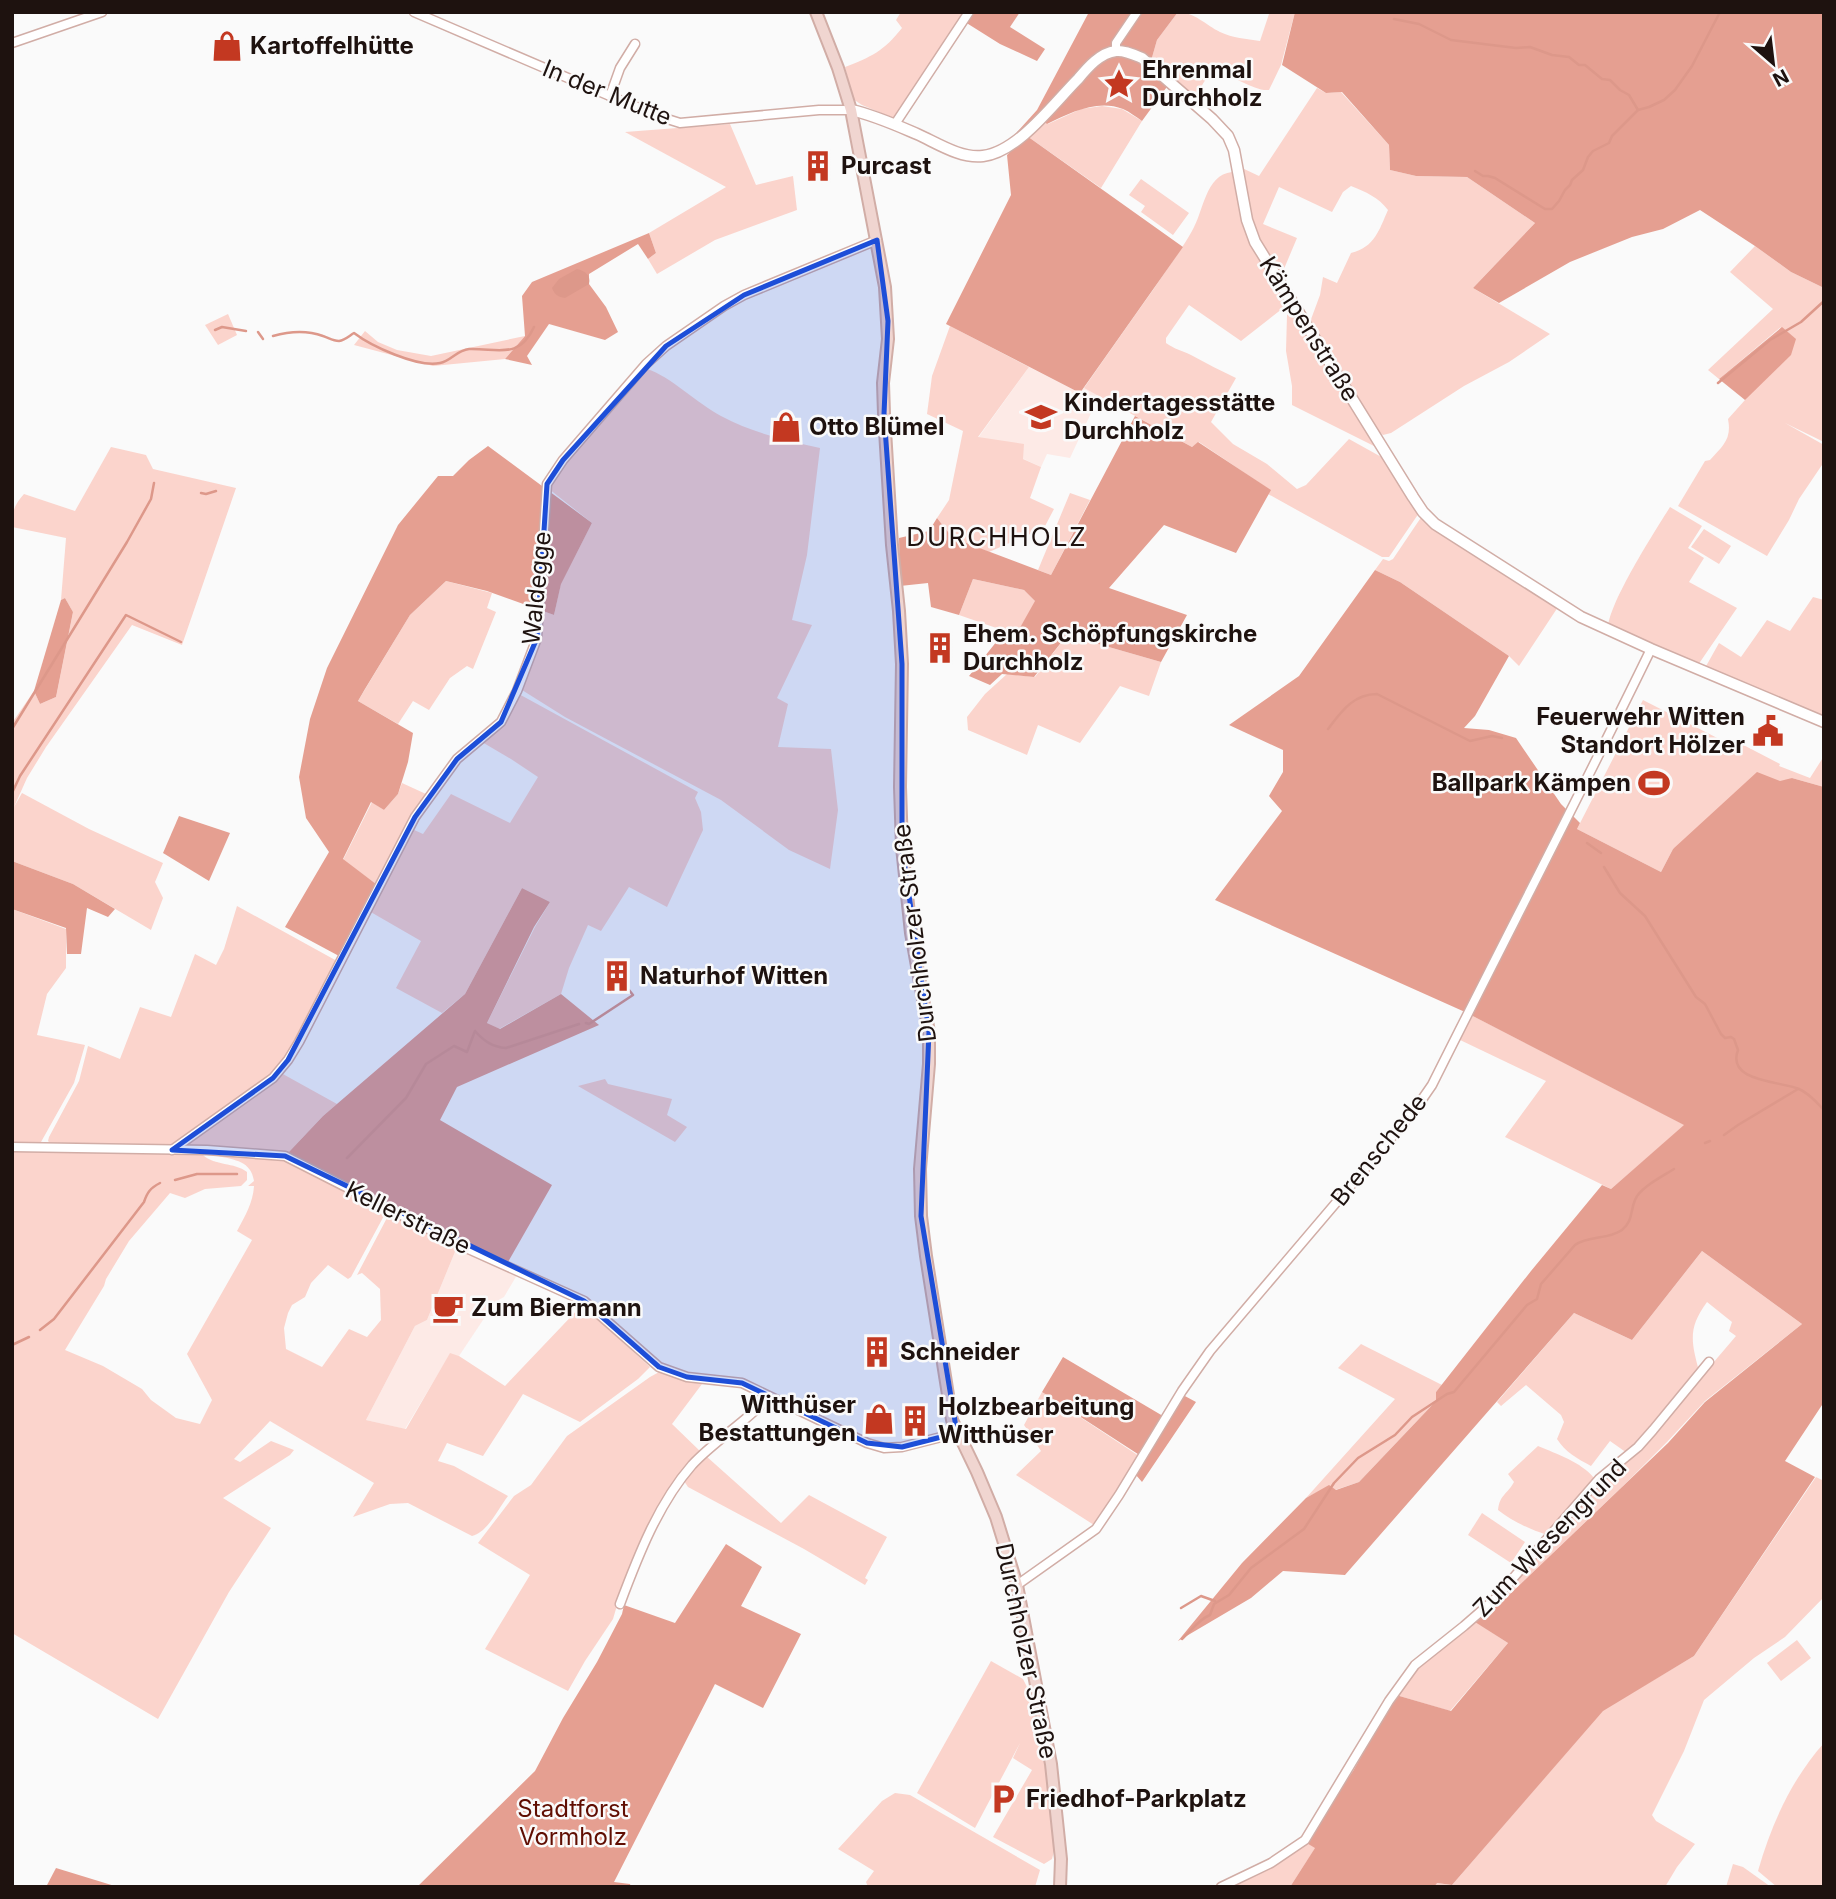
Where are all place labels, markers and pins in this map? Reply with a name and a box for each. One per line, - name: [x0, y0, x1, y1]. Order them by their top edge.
- shop icon: Kartoffelhütte: [210, 29, 244, 63]
- place label: Kartoffelhütte: [250, 31, 414, 60]
- place label: Ehrenmal Durchholz: [1142, 55, 1262, 112]
- place icon: Ehrenmal Durchholz: [1102, 67, 1136, 101]
- building icon: Purcast: [801, 149, 835, 183]
- place label: Purcast: [841, 151, 931, 180]
- place label: Kindertagesstätte Durchholz: [1064, 388, 1275, 445]
- school or university icon: Kindertagesstätte Durchholz: [1024, 400, 1058, 434]
- shop icon: Otto Blümel: [769, 410, 803, 444]
- place label: Otto Blümel: [809, 412, 944, 441]
- place label: Ehem. Schöpfungskirche Durchholz: [963, 619, 1257, 676]
- building icon: Ehem. Schöpfungskirche Durchholz: [923, 631, 957, 665]
- place label: Feuerwehr Witten Standort Hölzer: [1536, 702, 1745, 759]
- public building icon: Feuerwehr Witten Standort Hölzer: [1751, 714, 1785, 748]
- sports icon: Ballpark Kämpen: [1637, 766, 1671, 800]
- place label: Ballpark Kämpen: [1432, 768, 1631, 797]
- building icon: Naturhof Witten: [600, 959, 634, 993]
- place label: Naturhof Witten: [640, 961, 828, 990]
- cafe icon: Zum Biermann: [431, 1291, 465, 1325]
- place label: Zum Biermann: [471, 1293, 642, 1322]
- building icon: Schneider: [860, 1335, 894, 1369]
- place label: Schneider: [900, 1337, 1020, 1366]
- place label: Witthüser Bestattungen: [699, 1390, 856, 1447]
- place label: Holzbearbeitung Witthüser: [938, 1392, 1134, 1449]
- shop icon: Witthüser Bestattungen: [862, 1402, 896, 1436]
- building icon: Holzbearbeitung Witthüser: [898, 1404, 932, 1438]
- parking icon: Friedhof-Parkplatz: [986, 1782, 1020, 1816]
- place label: Friedhof-Parkplatz: [1026, 1784, 1247, 1813]

